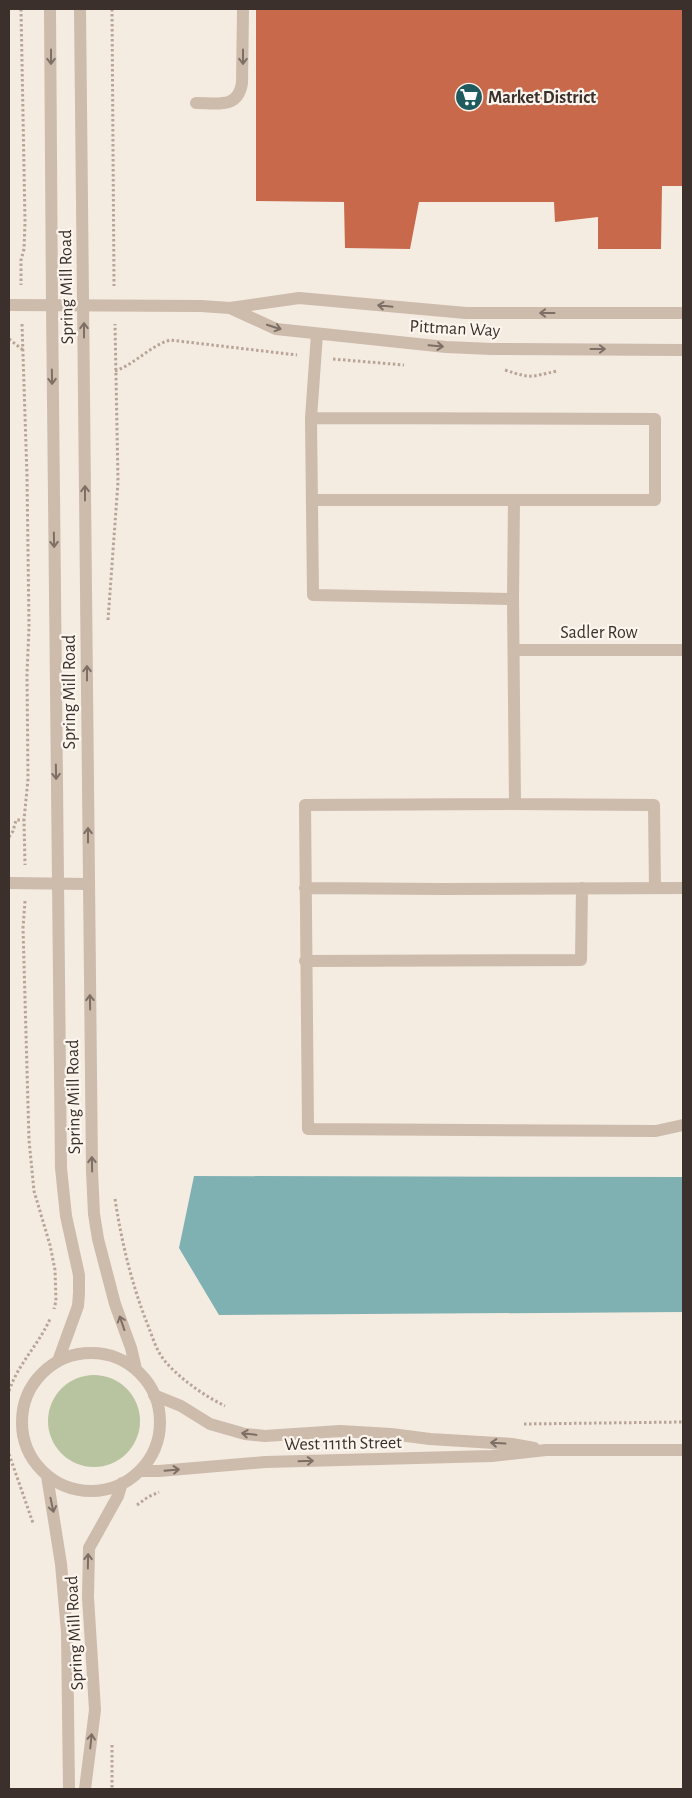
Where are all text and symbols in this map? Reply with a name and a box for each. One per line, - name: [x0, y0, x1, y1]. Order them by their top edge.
- one-way arrow: [46, 49, 56, 65]
- one-way arrow: [238, 49, 248, 65]
- supermarket icon: Market District: [454, 82, 484, 112]
- place label: Market District: [488, 89, 596, 107]
- street label: Spring Mill Road: [57, 229, 77, 345]
- one-way arrow: [377, 301, 393, 311]
- one-way arrow: [539, 308, 556, 318]
- street label: Pittman Way: [409, 318, 501, 340]
- one-way arrow: [79, 323, 89, 339]
- one-way arrow: [266, 323, 282, 333]
- one-way arrow: [427, 341, 443, 350]
- one-way arrow: [590, 344, 606, 354]
- one-way arrow: [47, 369, 57, 385]
- one-way arrow: [80, 485, 90, 502]
- one-way arrow: [49, 532, 59, 548]
- street label: Sadler Row: [560, 624, 638, 642]
- street label: Spring Mill Road: [61, 635, 79, 749]
- one-way arrow: [82, 665, 91, 681]
- one-way arrow: [52, 764, 61, 780]
- one-way arrow: [83, 828, 93, 844]
- one-way arrow: [85, 994, 95, 1010]
- street label: Spring Mill Road: [64, 1039, 84, 1155]
- one-way arrow: [87, 1156, 97, 1172]
- one-way arrow: [117, 1315, 126, 1331]
- one-way arrow: [241, 1429, 257, 1439]
- street label: West 111th Street: [284, 1434, 402, 1454]
- one-way arrow: [490, 1438, 506, 1447]
- one-way arrow: [298, 1456, 314, 1466]
- one-way arrow: [164, 1465, 180, 1474]
- one-way arrow: [48, 1497, 57, 1513]
- one-way arrow: [83, 1554, 93, 1570]
- street label: Spring Mill Road: [63, 1575, 87, 1691]
- one-way arrow: [86, 1733, 96, 1749]

